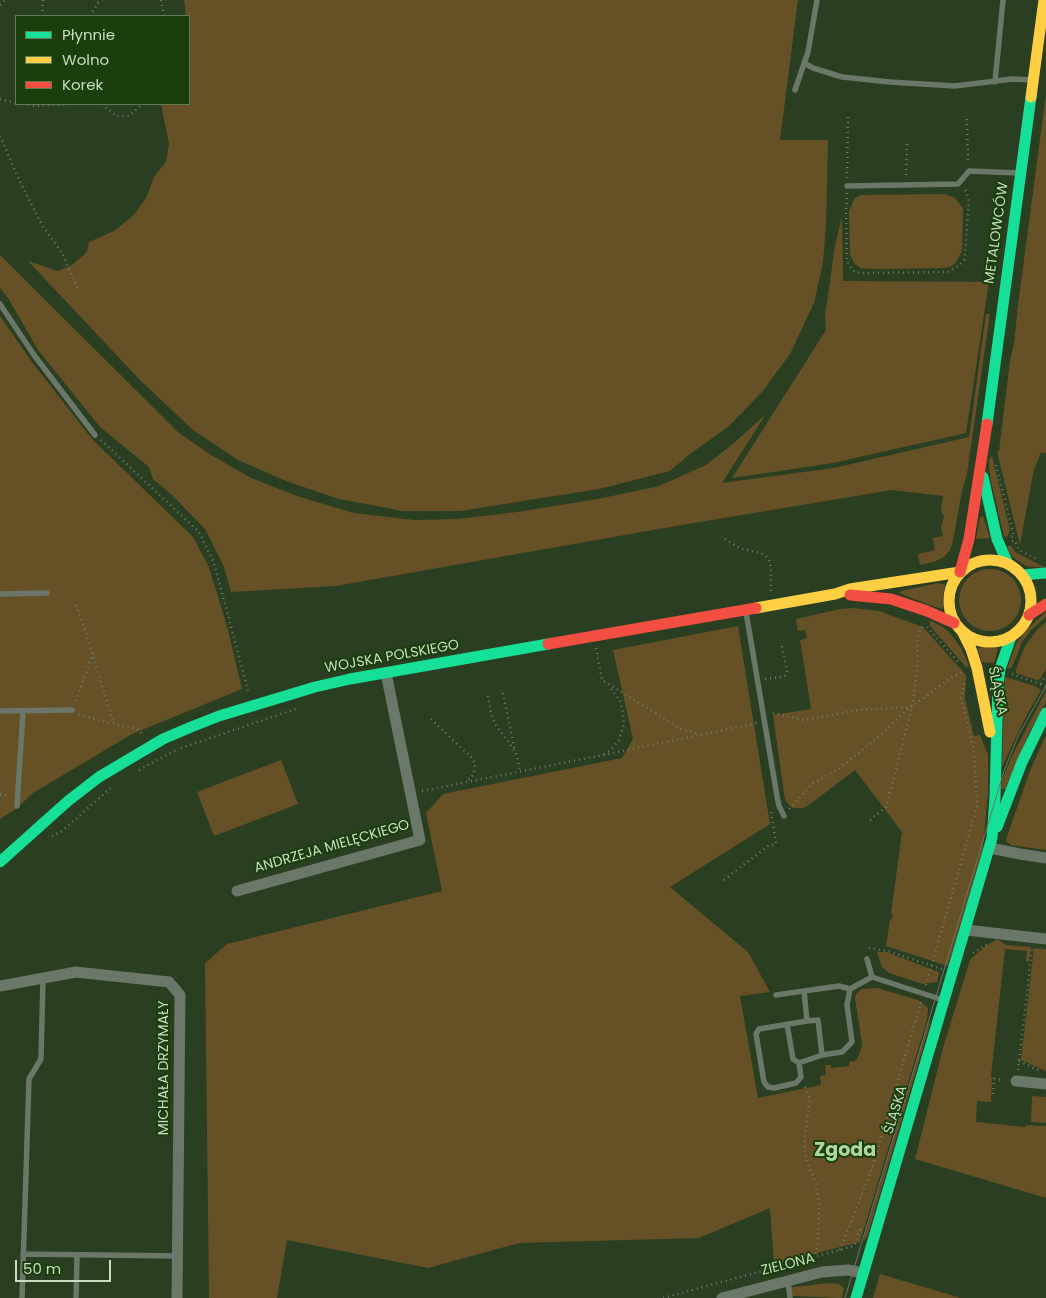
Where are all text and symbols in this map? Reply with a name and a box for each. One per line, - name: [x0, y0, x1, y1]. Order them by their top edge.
- legend: [15, 15, 190, 105]
- text: Płynnie: [62, 24, 115, 45]
- text: Wolno: [62, 49, 109, 70]
- text: Korek: [62, 74, 103, 95]
- street label: METALOWCÓW: [982, 181, 1012, 285]
- street label: WOJSKA POLSKIEGO: [324, 637, 460, 677]
- street label: ŚLĄSKA: [984, 665, 1010, 717]
- street label: ANDRZEJA MIELĘCKIEGO: [252, 817, 412, 877]
- street label: MICHAŁA DRZYMAŁY: [156, 1001, 172, 1135]
- street label: ŚLĄSKA: [881, 1084, 911, 1136]
- district label: Zgoda: [814, 1140, 876, 1162]
- scale bar: [18, 1250, 114, 1282]
- street label: ZIELONA: [760, 1250, 816, 1280]
- text: 50 m: [23, 1258, 61, 1279]

